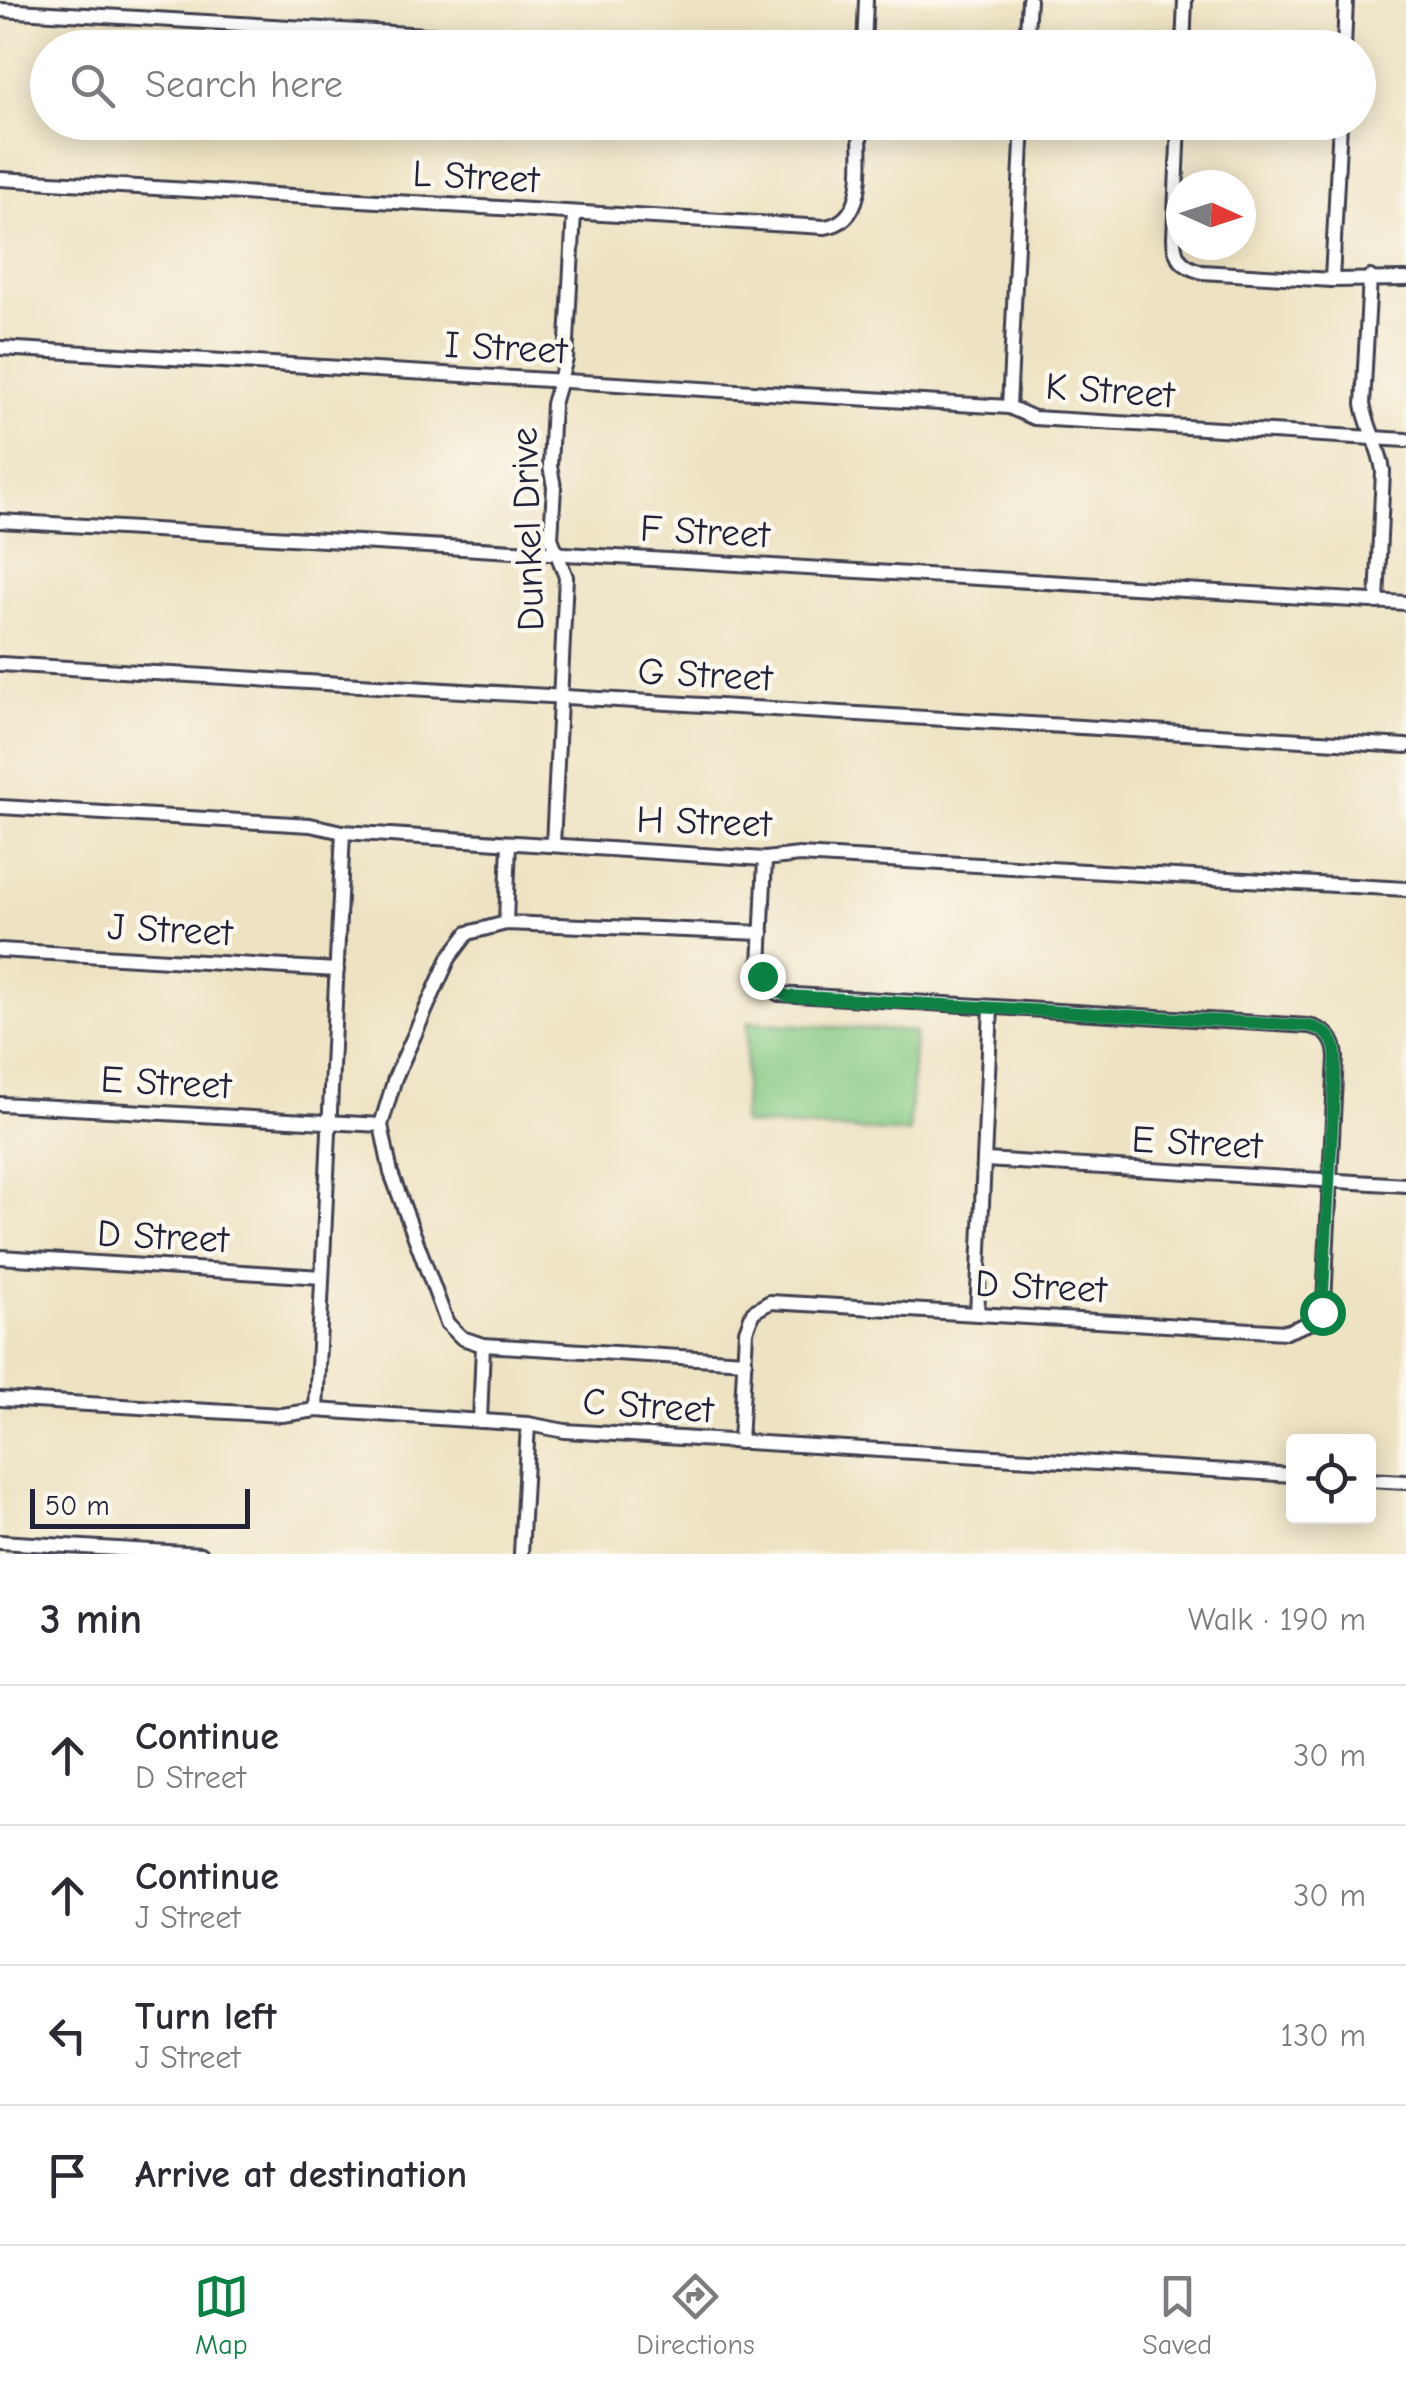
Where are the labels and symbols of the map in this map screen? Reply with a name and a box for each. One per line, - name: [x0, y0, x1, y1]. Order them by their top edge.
- street label: L Street: [412, 152, 542, 202]
- north arrow: [1166, 170, 1256, 260]
- street label: I Street: [444, 323, 570, 373]
- street label: K Street: [1044, 365, 1177, 418]
- street label: Dunkel Drive: [502, 426, 554, 632]
- street label: F Street: [639, 507, 772, 557]
- street label: G Street: [636, 649, 775, 701]
- street label: H Street: [636, 798, 774, 846]
- street label: J Street: [106, 905, 235, 955]
- route end: [740, 954, 786, 1000]
- street label: E Street: [100, 1058, 234, 1108]
- street label: E Street: [1131, 1118, 1265, 1168]
- street label: D Street: [96, 1212, 231, 1262]
- street label: D Street: [974, 1262, 1109, 1312]
- route start: [1300, 1290, 1346, 1336]
- street label: C Street: [581, 1379, 716, 1433]
- scale bar: [30, 1484, 250, 1528]

